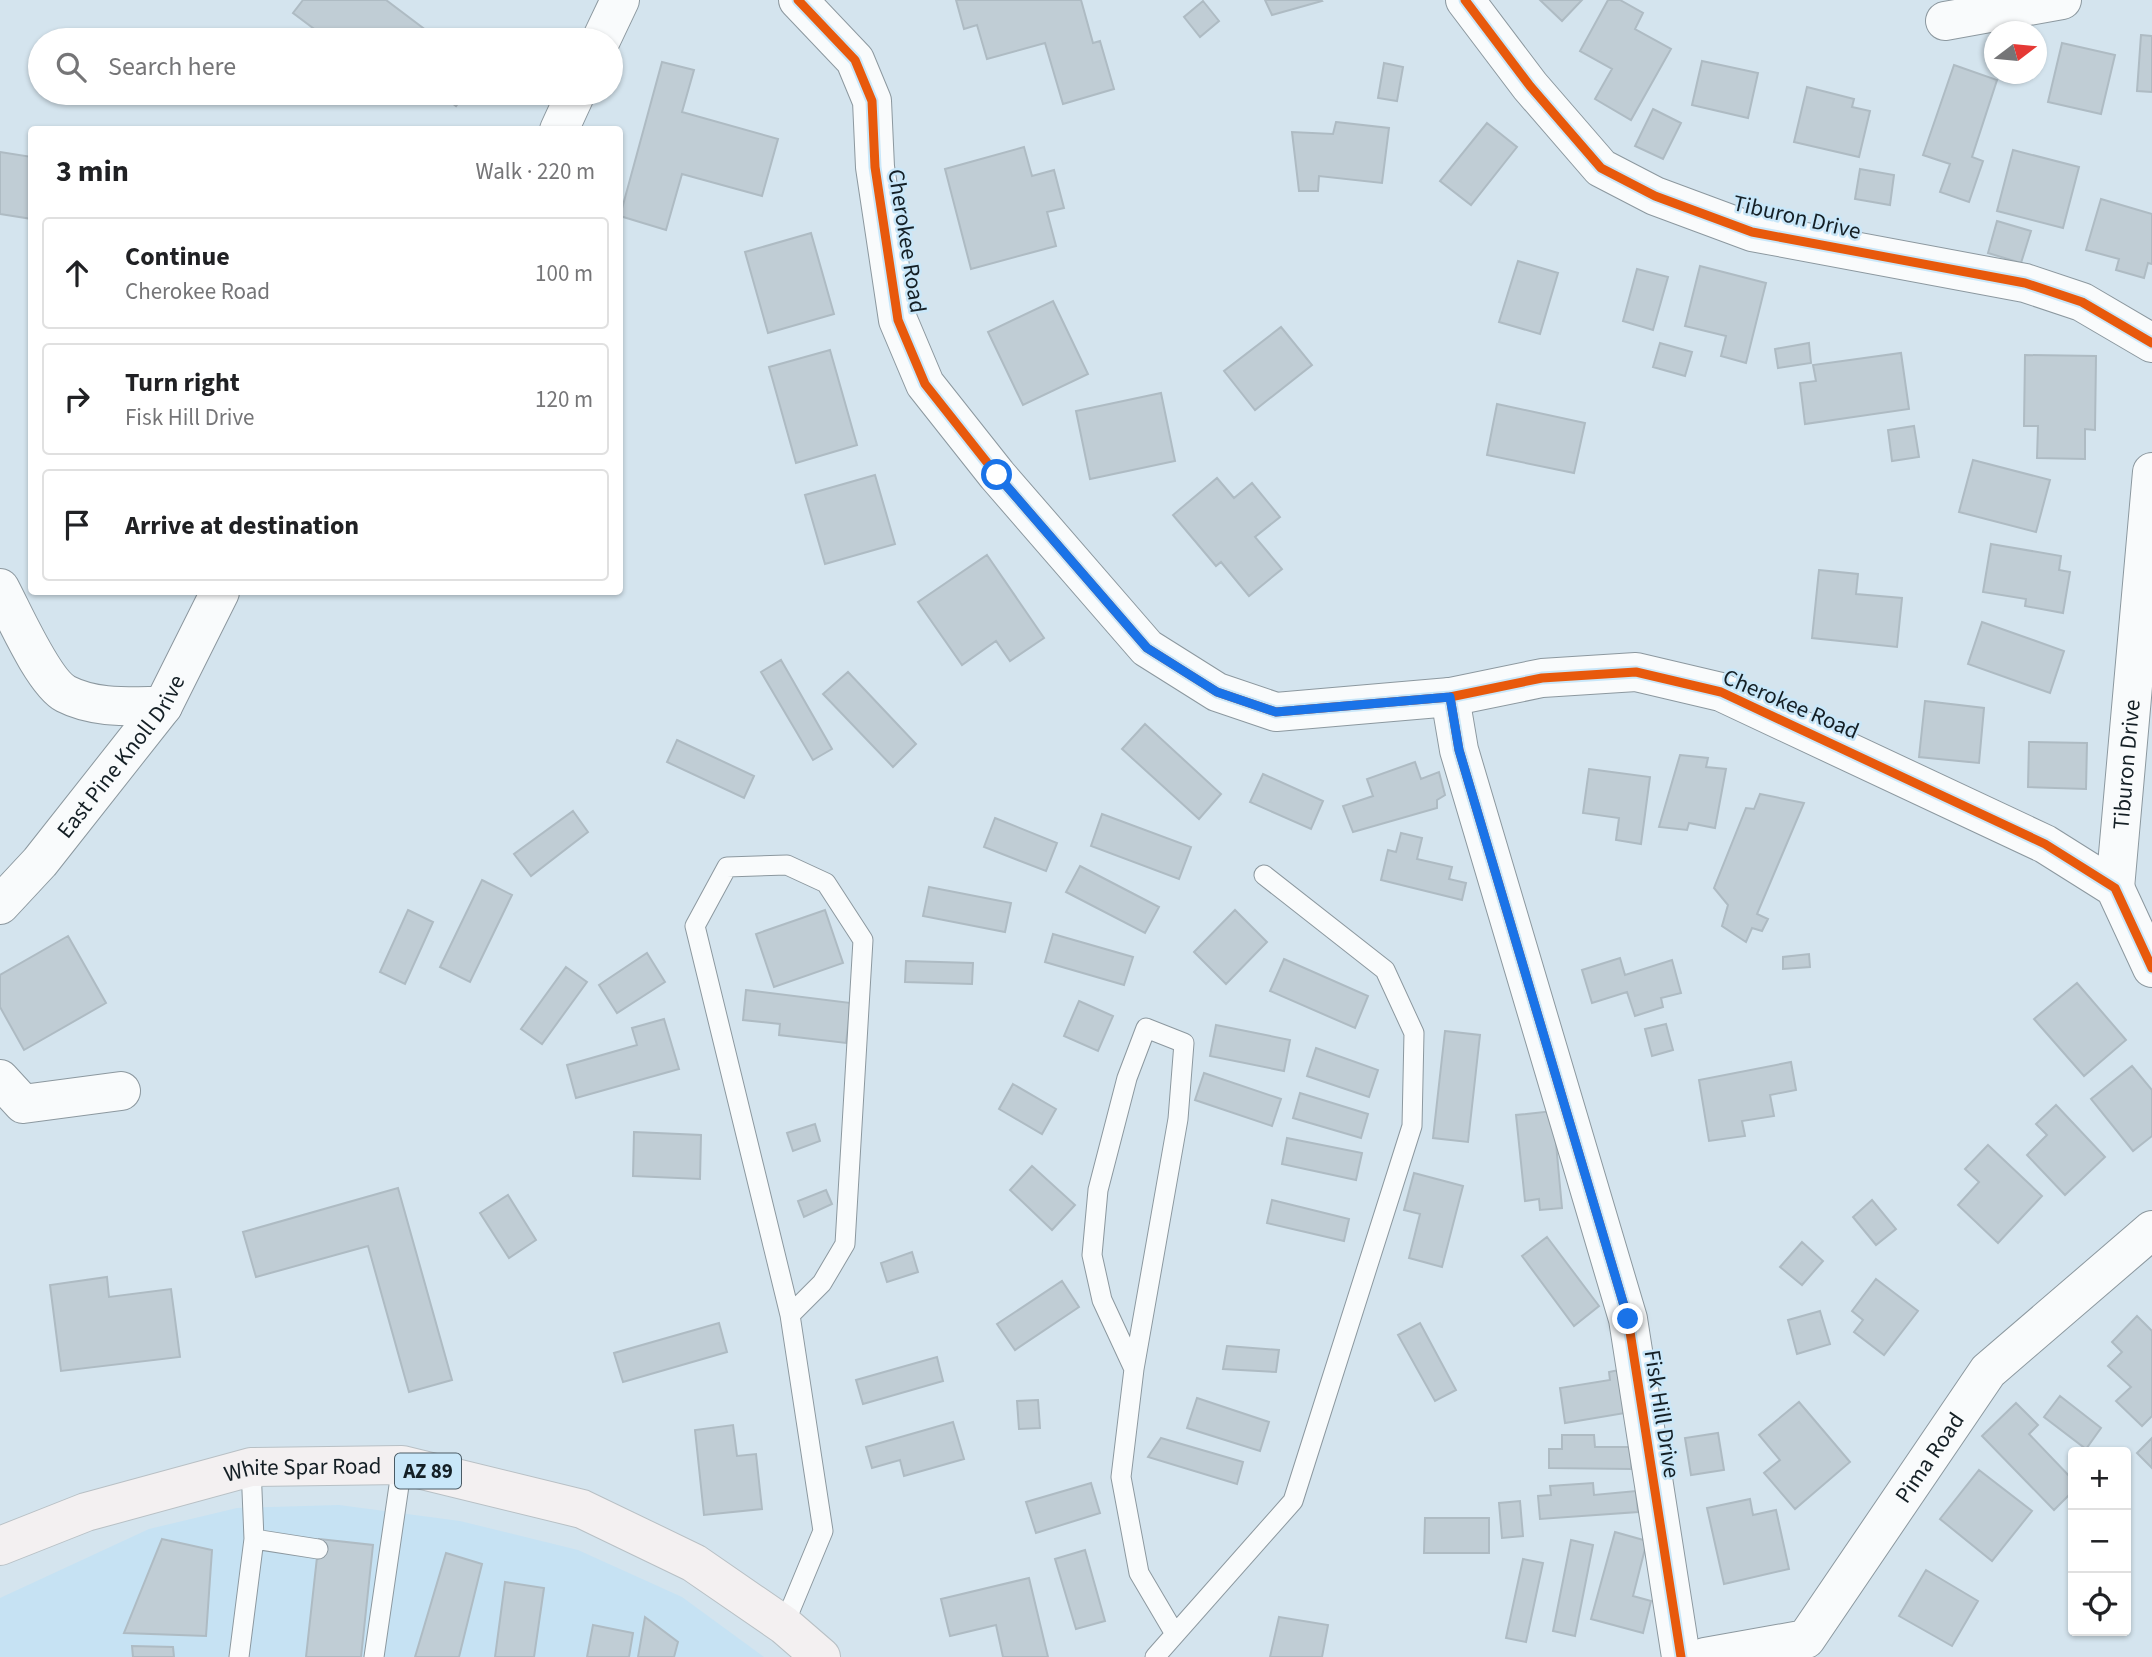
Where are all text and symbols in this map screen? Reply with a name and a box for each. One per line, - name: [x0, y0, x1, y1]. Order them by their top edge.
- north arrow: [1984, 21, 2047, 84]
- search box: [28, 28, 623, 105]
- icon: search: [52, 48, 90, 86]
- text: Search here: [108, 48, 236, 85]
- text: 3 min: [56, 150, 129, 193]
- text: Walk · 220 m: [476, 155, 595, 188]
- street label: Cherokee Road: [879, 167, 935, 315]
- street label: Tiburon Drive: [1730, 186, 1864, 248]
- text: Continue: [125, 238, 230, 275]
- icon: ahead: [58, 254, 96, 292]
- text: 100 m: [535, 257, 593, 290]
- text: Cherokee Road: [125, 275, 270, 308]
- text: Turn right: [125, 364, 240, 401]
- icon: right: [58, 380, 96, 418]
- text: 120 m: [535, 383, 593, 416]
- text: Fisk Hill Drive: [125, 401, 254, 434]
- route start: [981, 459, 1012, 490]
- icon: arrive: [58, 506, 96, 544]
- text: Arrive at destination: [125, 507, 359, 544]
- street label: Cherokee Road: [1718, 660, 1864, 748]
- street label: East Pine Knoll Drive: [48, 669, 193, 845]
- street label: Tiburon Drive: [2104, 698, 2148, 831]
- route end: [1612, 1303, 1643, 1334]
- street label: Fisk Hill Drive: [1636, 1347, 1688, 1481]
- street label: Pima Road: [1887, 1405, 1972, 1510]
- map controls: [2068, 1447, 2131, 1636]
- button: +: [2068, 1447, 2131, 1510]
- street label: White Spar Road: [220, 1449, 382, 1490]
- road number: AZ 89: [395, 1454, 461, 1488]
- button: −: [2068, 1510, 2131, 1573]
- button: locate: [2068, 1573, 2131, 1636]

